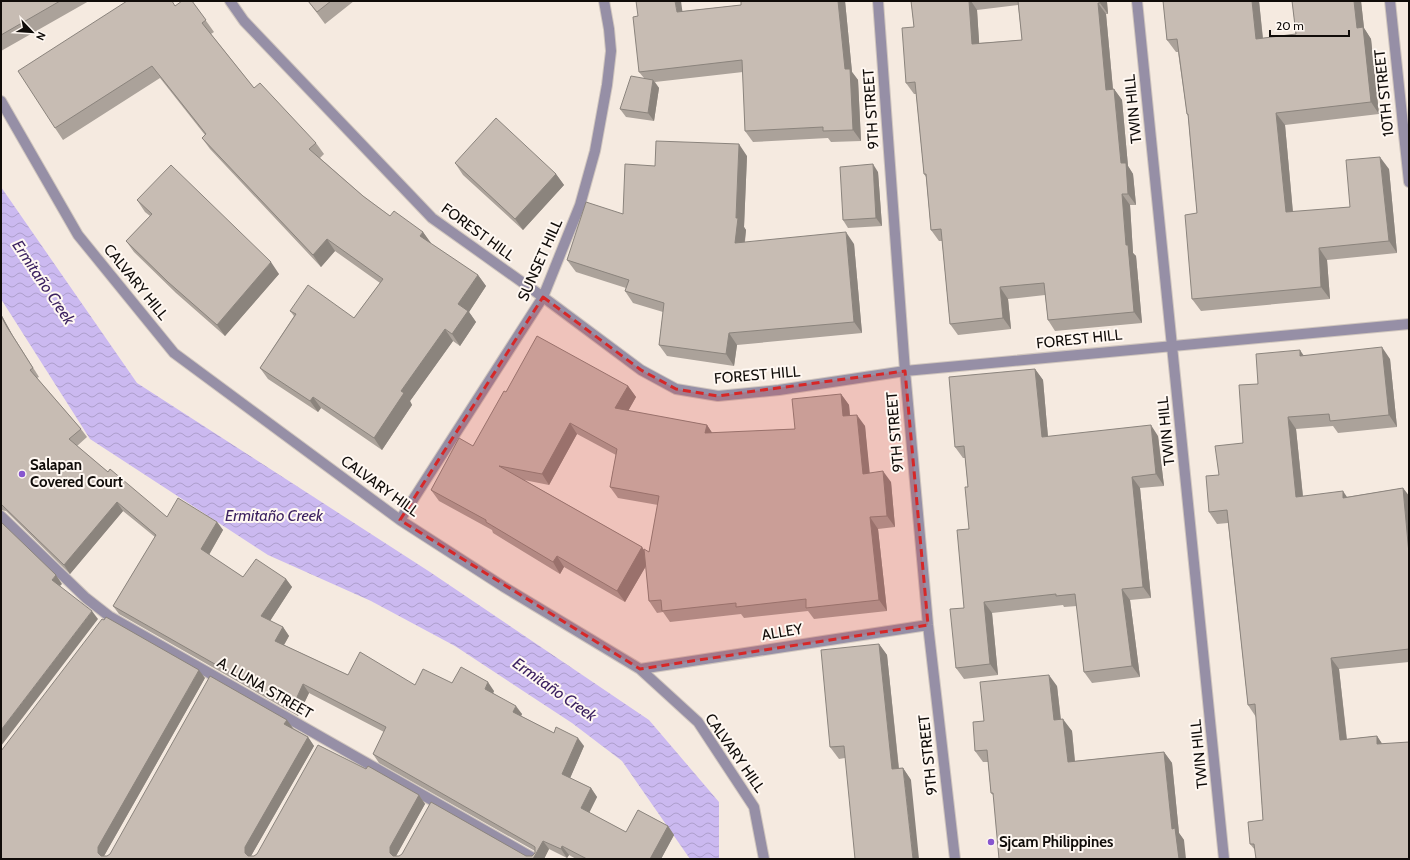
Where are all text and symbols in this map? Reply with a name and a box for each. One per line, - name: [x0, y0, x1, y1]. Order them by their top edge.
- north arrow: [12, 12, 52, 52]
- scale bar: [1270, 12, 1349, 38]
- text: 20 m: [1276, 18, 1304, 33]
- text: N: [33, 30, 49, 43]
- street label: 10TH STREET: [1370, 49, 1398, 137]
- street label: 9TH STREET: [859, 68, 883, 150]
- street label: TWIN HILL: [1120, 73, 1146, 144]
- street label: FOREST HILL: [438, 199, 519, 265]
- street label: SUNSET HILL: [514, 216, 566, 304]
- water label: Ermitaño Creek: [8, 236, 79, 329]
- street label: CALVARY HILL: [100, 240, 172, 324]
- street label: FOREST HILL: [1035, 325, 1123, 352]
- street label: FOREST HILL: [713, 362, 801, 388]
- street label: 9TH STREET: [883, 391, 907, 473]
- street label: TWIN HILL: [1153, 395, 1179, 466]
- street label: CALVARY HILL: [337, 452, 423, 521]
- place label: Salapan Covered Court: [30, 456, 123, 491]
- marker: Salapan Covered Court: [17, 469, 27, 479]
- water label: Ermitaño Creek: [225, 506, 324, 525]
- street label: ALLEY: [760, 620, 804, 644]
- street label: A. LUNA STREET: [214, 653, 316, 723]
- water label: Ermitaño Creek: [509, 654, 601, 726]
- street label: CALVARY HILL: [701, 710, 769, 796]
- street label: 9TH STREET: [915, 714, 941, 796]
- street label: TWIN HILL: [1186, 718, 1212, 789]
- place label: Sjcam Philippines: [999, 833, 1113, 851]
- marker: Sjcam Philippines: [986, 837, 996, 847]

